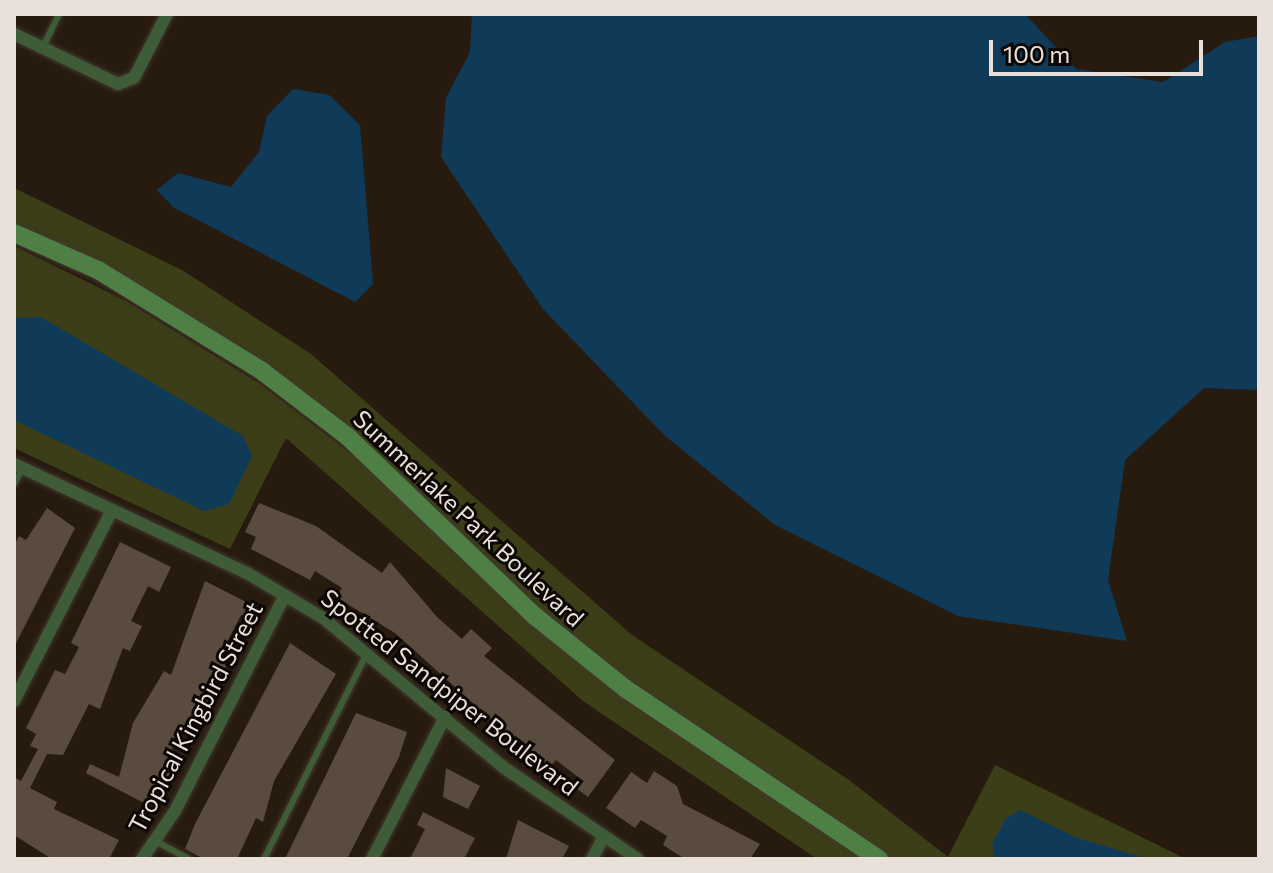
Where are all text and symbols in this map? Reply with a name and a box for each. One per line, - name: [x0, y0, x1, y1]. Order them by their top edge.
- scale bar: [993, 24, 1207, 74]
- text: 100 m: [1003, 39, 1070, 68]
- street label: Summerlake Park Boulevard: [348, 404, 590, 632]
- street label: Spotted Sandpiper Boulevard: [316, 583, 584, 801]
- street label: Tropical Kingbird Street: [122, 597, 268, 837]

